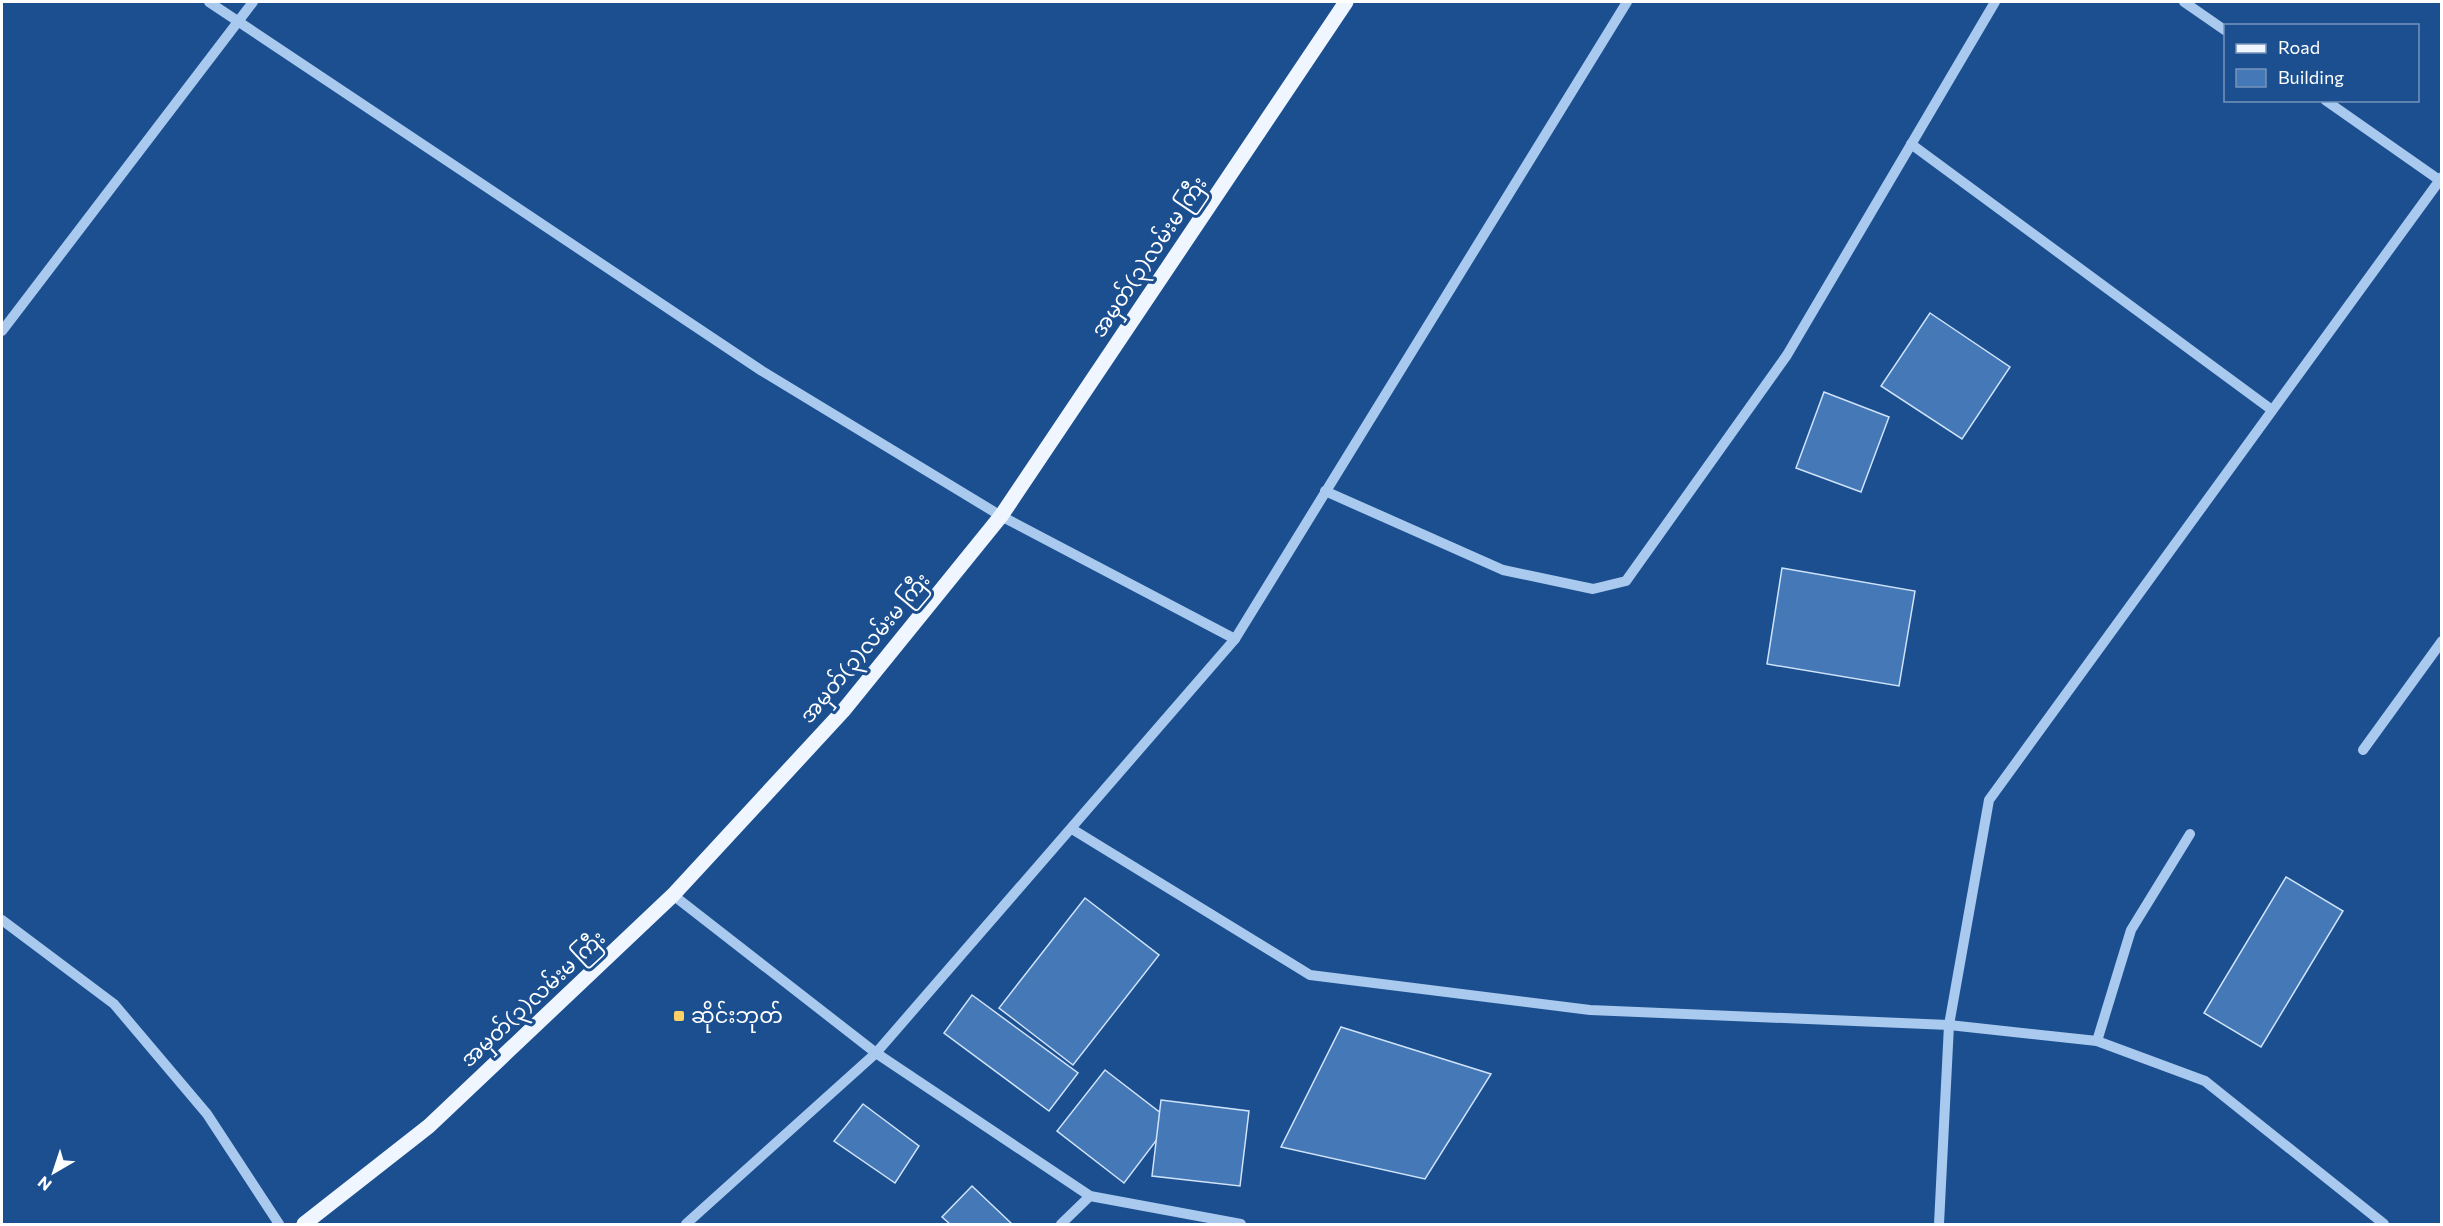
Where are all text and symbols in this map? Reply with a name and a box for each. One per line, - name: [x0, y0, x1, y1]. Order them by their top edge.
- legend: [2224, 24, 2419, 102]
- text: Road: [2278, 36, 2320, 58]
- text: Building: [2278, 66, 2344, 88]
- street label: အမှတ်(၃)လမ်းမ ကြီး: [1083, 170, 1216, 345]
- street label: အမှတ်(၃)လမ်းမ ကြီး: [792, 566, 939, 731]
- street label: အမှတ်(၃)လမ်းမ ကြီး: [453, 923, 613, 1076]
- place label: ဆိုင်းဘုတ်: [691, 1000, 783, 1033]
- marker: ဆိုင်းဘုတ်: [672, 1009, 686, 1023]
- north arrow: [24, 1142, 84, 1202]
- text: N: [34, 1173, 55, 1195]

